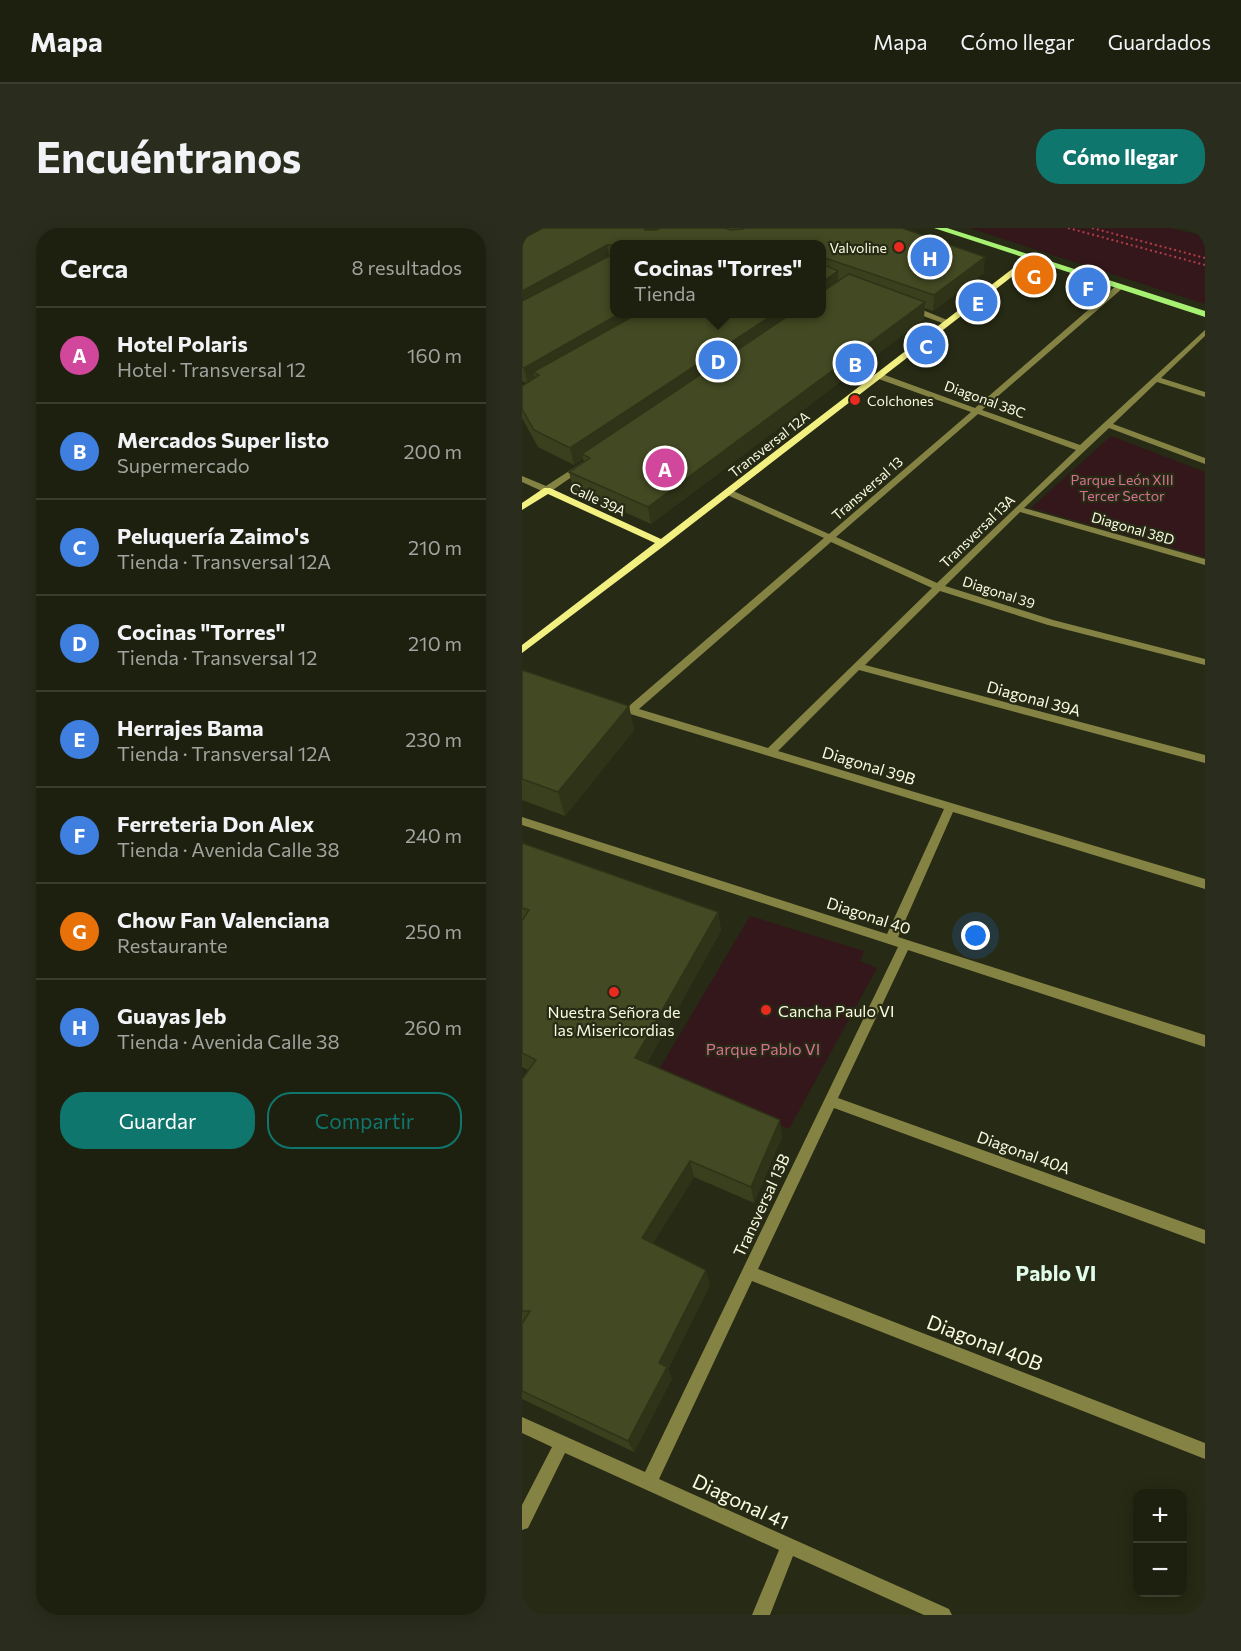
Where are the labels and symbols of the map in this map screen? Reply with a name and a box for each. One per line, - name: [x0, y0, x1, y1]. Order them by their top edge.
- pin: H: [910, 234, 950, 279]
- place label: Valvoline: [829, 239, 887, 256]
- marker: Valvoline: [892, 240, 906, 254]
- pin: G: [1014, 252, 1054, 298]
- pin: F: [1068, 264, 1108, 310]
- pin: E: [958, 280, 998, 325]
- pin: C: [906, 322, 946, 368]
- pin: D: [698, 338, 738, 382]
- pin: B: [836, 340, 874, 386]
- street label: Diagonal 38C: [942, 377, 1028, 421]
- place label: Colchones: [867, 392, 934, 409]
- marker: Colchones: [848, 393, 862, 407]
- street label: Transversal 12A: [725, 407, 813, 481]
- pin: A: [646, 446, 684, 490]
- street label: Transversal 13: [828, 453, 906, 523]
- park label: Parque León XIII Tercer Sector: [1070, 471, 1174, 504]
- street label: Calle 39A: [567, 479, 629, 520]
- street label: Transversal 13A: [936, 491, 1018, 571]
- street label: Diagonal 38D: [1090, 508, 1176, 548]
- street label: Diagonal 39: [961, 572, 1037, 612]
- street label: Diagonal 39A: [985, 676, 1083, 720]
- street label: Diagonal 39B: [820, 742, 918, 788]
- street label: Diagonal 40: [825, 893, 913, 937]
- your location: [961, 921, 990, 950]
- marker: Nuestra Señora de las Misericordias: [607, 985, 621, 999]
- place label: Cancha Paulo VI: [778, 1001, 895, 1020]
- place label: Nuestra Señora de las Misericordias: [548, 1002, 680, 1039]
- marker: Cancha Paulo VI: [759, 1003, 773, 1017]
- park label: Parque Pablo VI: [706, 1039, 820, 1058]
- street label: Diagonal 40A: [975, 1126, 1073, 1178]
- street label: Transversal 13B: [729, 1151, 793, 1259]
- district label: Pablo VI: [1016, 1260, 1096, 1285]
- street label: Diagonal 40B: [924, 1309, 1046, 1375]
- street label: Diagonal 41: [689, 1468, 793, 1534]

